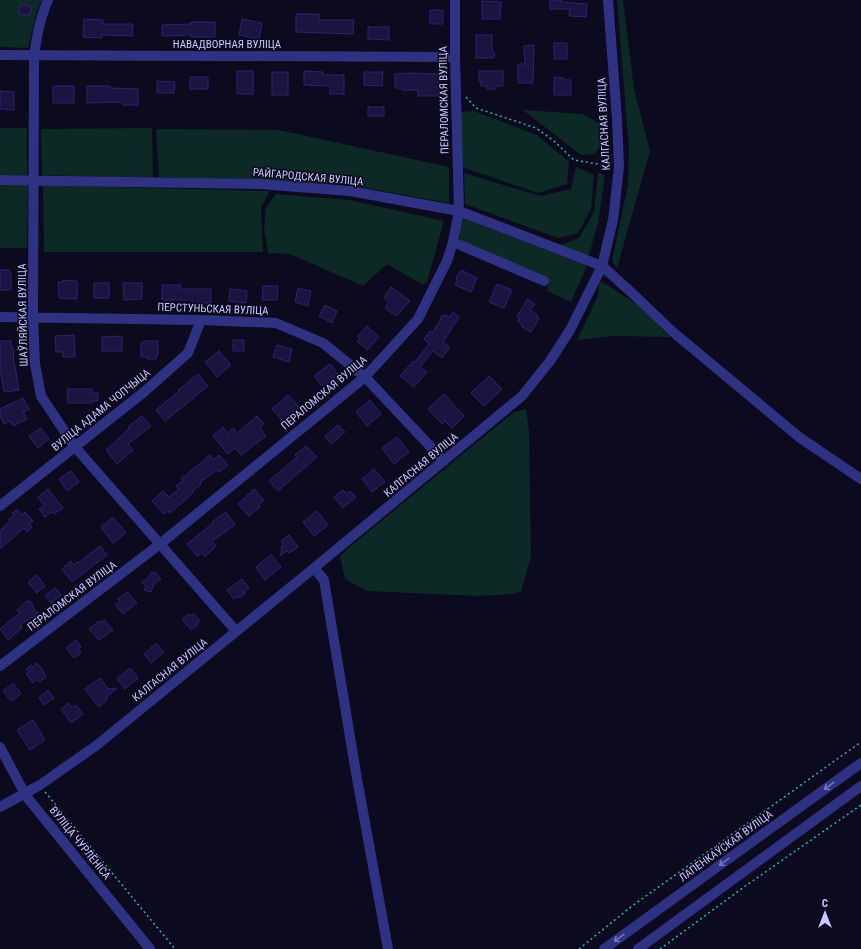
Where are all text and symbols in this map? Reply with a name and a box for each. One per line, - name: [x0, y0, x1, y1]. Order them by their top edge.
- street label: НАВАДВОРНАЯ ВУЛІЦА: [173, 38, 282, 51]
- street label: ПЕРАЛОМСКАЯ ВУЛІЦА: [437, 45, 451, 154]
- street label: КАЛГАСНАЯ ВУЛІЦА: [595, 77, 613, 171]
- street label: РАЙГАРОДСКАЯ ВУЛІЦА: [252, 166, 364, 188]
- street label: ШАЎЛЯЙСКАЯ ВУЛІЦА: [16, 263, 30, 367]
- street label: ПЕРСТУНЬСКАЯ ВУЛІЦА: [157, 301, 269, 317]
- street label: ПЕРАЛОМСКАЯ ВУЛІЦА: [278, 353, 370, 433]
- street label: ВУЛІЦА АДАМА ЧОПЧЫЦА: [49, 366, 153, 454]
- street label: КАЛГАСНАЯ ВУЛІЦА: [381, 430, 461, 500]
- street label: ПЕРАЛОМСКАЯ ВУЛІЦА: [25, 558, 120, 634]
- street label: КАЛГАСНАЯ ВУЛІЦА: [130, 635, 211, 704]
- one-way arrow: [824, 782, 835, 790]
- street label: ВУЛІЦА ЧУРЛЁНІСА: [47, 804, 114, 883]
- street label: ЛАПЕНКАЎСКАЯ ВУЛІЦА: [677, 807, 776, 884]
- one-way arrow: [719, 858, 730, 866]
- north arrow: [805, 893, 845, 933]
- text: С: [822, 897, 828, 910]
- one-way arrow: [614, 934, 625, 943]

